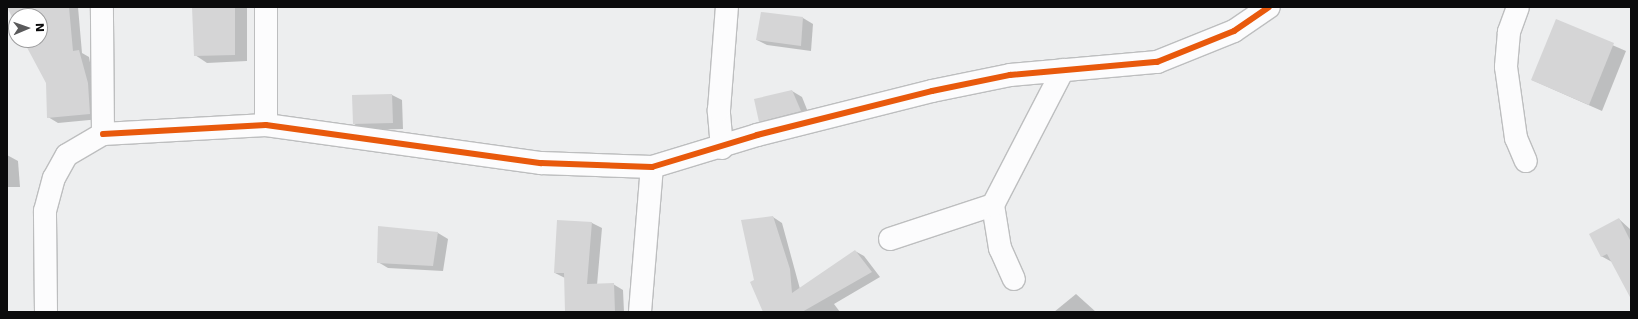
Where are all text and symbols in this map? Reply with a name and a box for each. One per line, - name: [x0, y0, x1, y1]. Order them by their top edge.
- north arrow: [8, 8, 48, 48]
- text: N: [33, 23, 46, 32]

